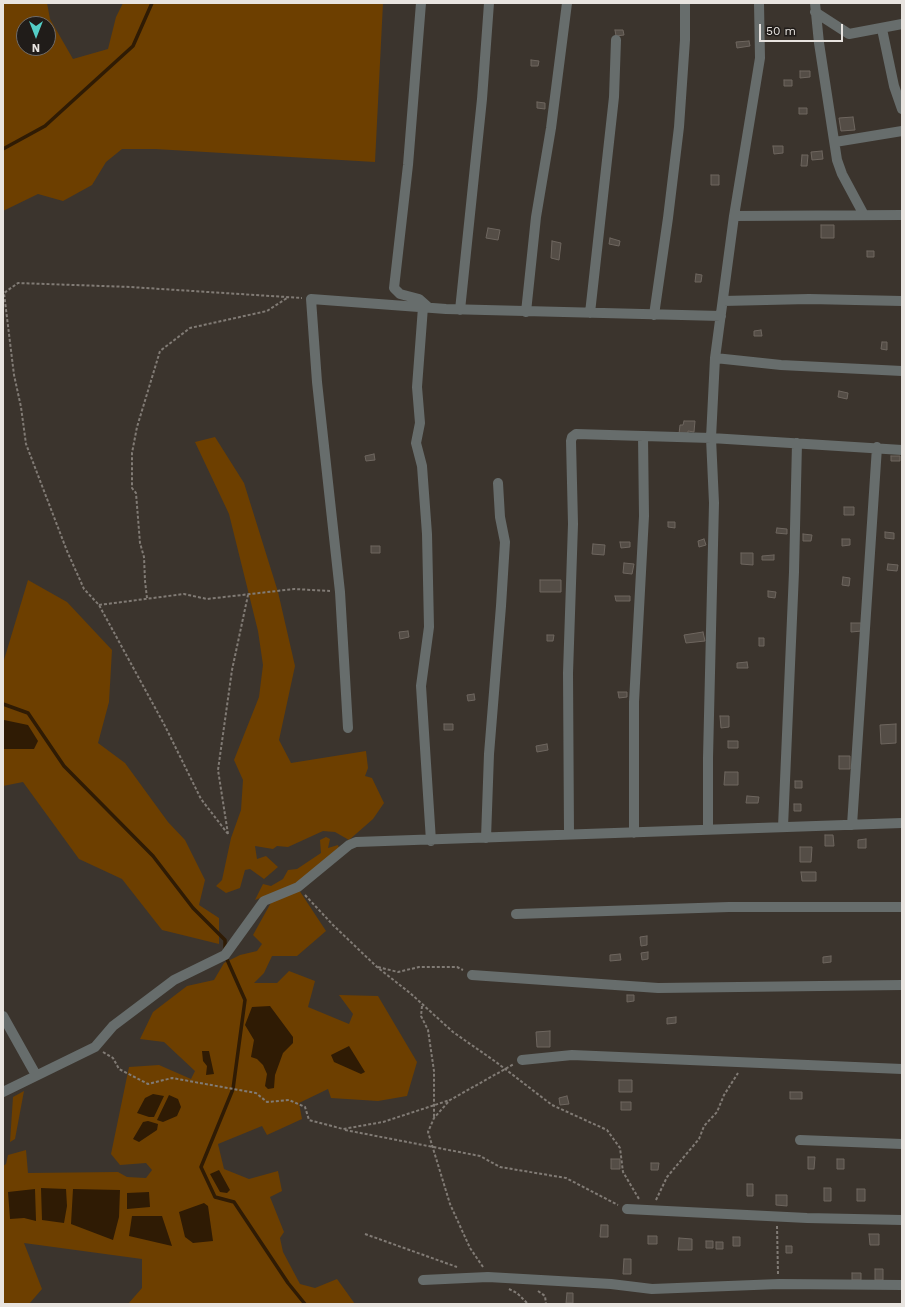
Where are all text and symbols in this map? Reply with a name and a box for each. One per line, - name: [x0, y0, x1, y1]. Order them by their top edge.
- north arrow: [16, 16, 56, 56]
- scale bar: [761, 16, 845, 42]
- text: 50 m: [766, 24, 796, 38]
- text: N: [32, 41, 40, 54]

